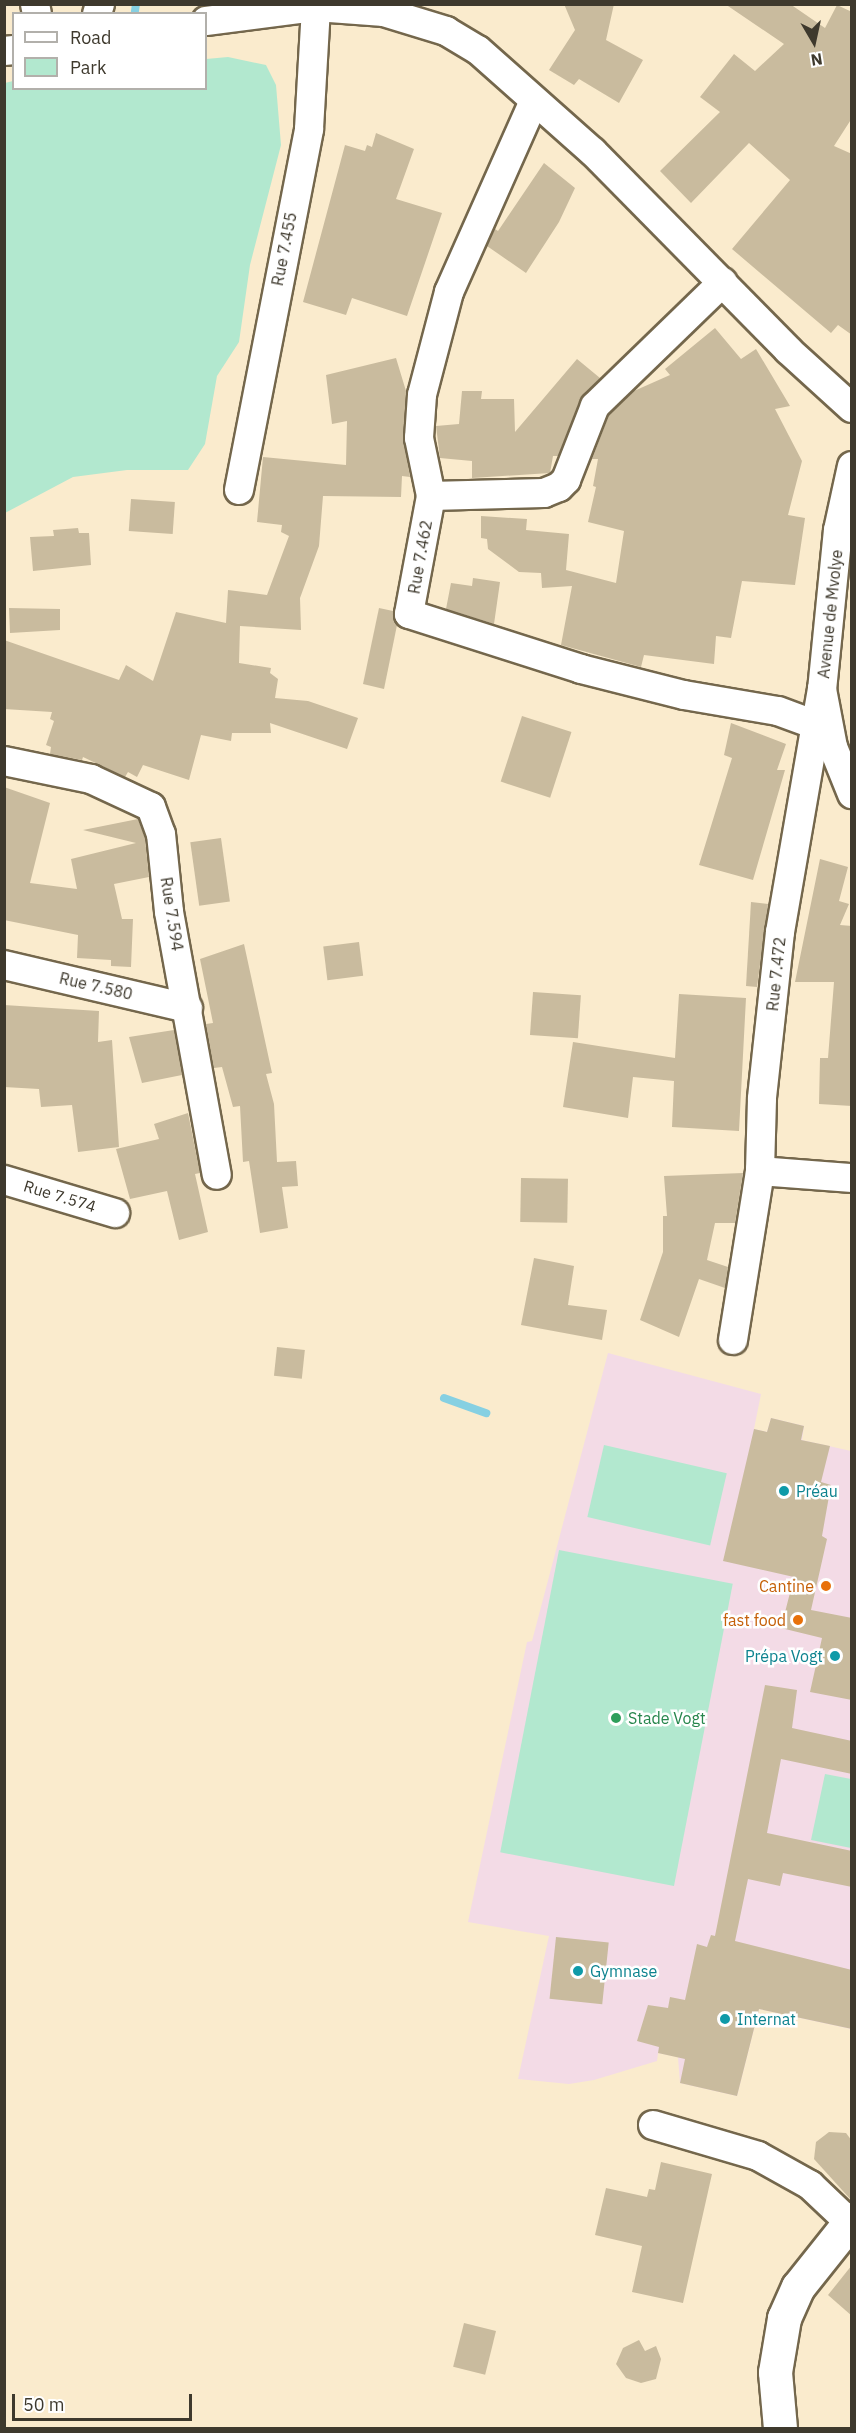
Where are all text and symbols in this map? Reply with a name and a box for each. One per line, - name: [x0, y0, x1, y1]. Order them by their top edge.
- legend: [12, 12, 207, 90]
- north arrow: [784, 12, 844, 72]
- text: Road: [70, 26, 111, 49]
- text: N: [810, 49, 824, 71]
- text: Park: [70, 56, 106, 79]
- street label: Rue 7.455: [267, 211, 301, 287]
- street label: Rue 7.462: [404, 519, 436, 595]
- street label: Avenue de Mvolye: [814, 549, 846, 679]
- street label: Rue 7.594: [157, 876, 187, 952]
- street label: Rue 7.472: [763, 936, 789, 1012]
- street label: Rue 7.580: [57, 968, 135, 1004]
- street label: Rue 7.574: [22, 1176, 98, 1216]
- place label: Préau: [796, 1481, 838, 1501]
- marker: Préau: [777, 1484, 791, 1498]
- place label: Cantine: [759, 1576, 814, 1596]
- marker: Cantine: [819, 1579, 833, 1593]
- place label: fast food: [723, 1610, 786, 1630]
- marker: fast food: [791, 1613, 805, 1627]
- place label: Prépa Vogt: [745, 1646, 823, 1666]
- marker: Prépa Vogt: [828, 1649, 842, 1663]
- place label: Stade Vogt: [628, 1708, 706, 1728]
- marker: Stade Vogt: [609, 1711, 623, 1725]
- place label: Gymnase: [590, 1961, 657, 1981]
- marker: Gymnase: [571, 1964, 585, 1978]
- place label: Internat: [737, 2009, 796, 2029]
- marker: Internat: [718, 2012, 732, 2026]
- scale bar: [15, 2382, 195, 2420]
- text: 50 m: [23, 2393, 65, 2416]

